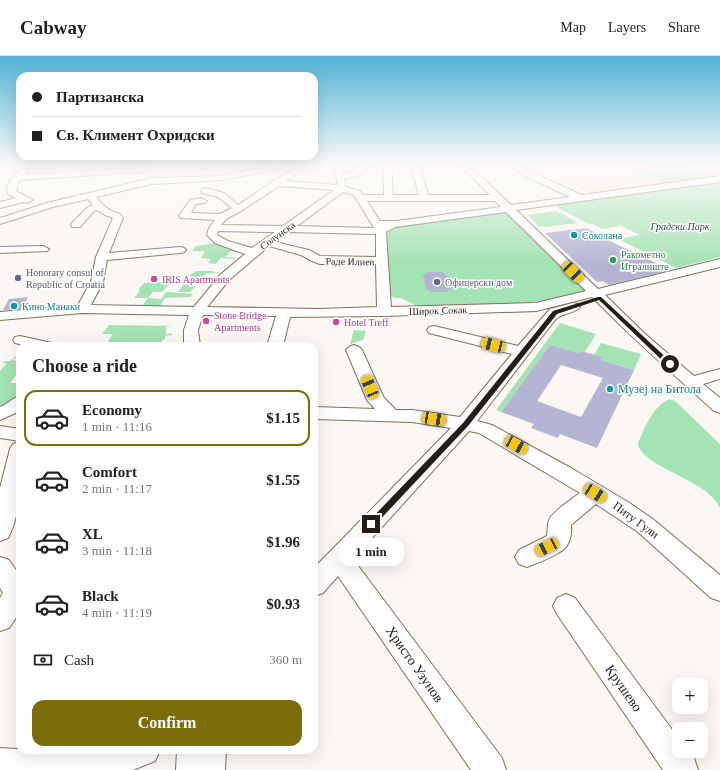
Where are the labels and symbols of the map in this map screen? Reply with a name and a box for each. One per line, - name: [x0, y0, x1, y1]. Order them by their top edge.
- street label: Солунска: [258, 219, 297, 252]
- park label: Градски Парк: [650, 221, 710, 232]
- marker: Соколана: [569, 230, 579, 240]
- place label: Соколана: [582, 230, 623, 241]
- place label: Ракометно Игралиште: [621, 249, 669, 272]
- marker: Ракометно Игралиште: [608, 255, 618, 265]
- street label: Раде Илиев: [326, 256, 375, 267]
- car: [560, 259, 586, 285]
- place label: Honorary consul of Republic of Croatia: [26, 267, 105, 290]
- marker: Honorary consul of Republic of Croatia: [13, 273, 23, 283]
- marker: IRIS Apartments: [149, 274, 159, 284]
- place label: IRIS Apartments: [162, 274, 230, 285]
- marker: Офицерски дом: [432, 277, 442, 287]
- place label: Офицерски дом: [445, 277, 513, 288]
- marker: Кино Манаки: [9, 301, 19, 311]
- place label: Кино Манаки: [22, 301, 81, 312]
- street label: Широк Сокак: [409, 304, 468, 317]
- place label: Stone Bridge Apartments: [214, 310, 267, 333]
- marker: Stone Bridge Apartments: [201, 316, 211, 326]
- marker: Hotel Treff: [331, 317, 341, 327]
- place label: Hotel Treff: [344, 317, 389, 328]
- car: [480, 336, 506, 354]
- route start: [661, 355, 679, 373]
- car: [360, 374, 380, 400]
- place label: Музеј на Битола: [618, 382, 702, 396]
- marker: Музеј на Битола: [605, 384, 615, 394]
- car: [421, 411, 447, 427]
- car: [503, 434, 529, 456]
- car: [582, 482, 608, 504]
- street label: Питу Гули: [610, 499, 662, 542]
- route end: [362, 515, 380, 533]
- car: [534, 536, 560, 558]
- callout: 1 min: [338, 538, 404, 566]
- street label: Христо Узунов: [383, 623, 447, 705]
- street label: Крушево: [602, 662, 645, 715]

